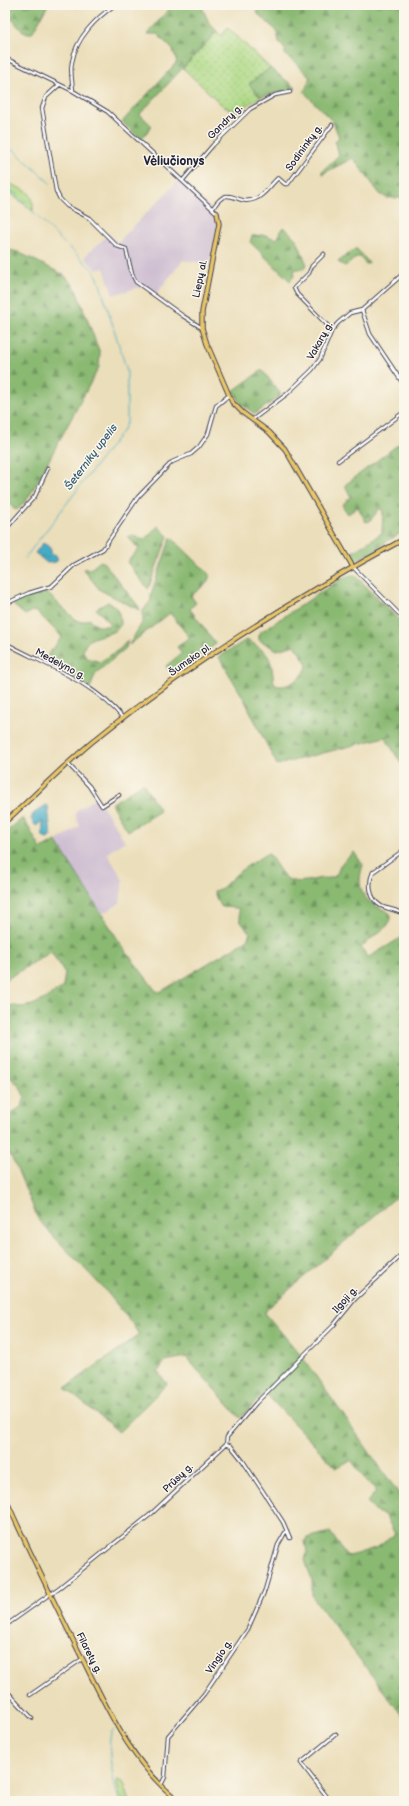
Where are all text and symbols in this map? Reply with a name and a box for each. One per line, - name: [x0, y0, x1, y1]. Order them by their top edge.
- street label: Gandrų g.: [205, 102, 245, 142]
- street label: Sodininkų g.: [283, 122, 325, 174]
- district label: Vėliučionys: [144, 154, 204, 169]
- street label: Liepų al.: [190, 259, 210, 299]
- street label: Vakarų g.: [305, 320, 335, 362]
- water label: Šeternikų upelis: [61, 420, 120, 493]
- street label: Šumsko pl.: [167, 641, 213, 679]
- street label: Medelyno g.: [33, 646, 87, 682]
- street label: Ilgoji g.: [330, 1284, 360, 1316]
- street label: Prūsų g.: [161, 1461, 195, 1495]
- street label: Filaretų g.: [73, 1630, 105, 1676]
- street label: Vingio g.: [203, 1638, 235, 1676]

